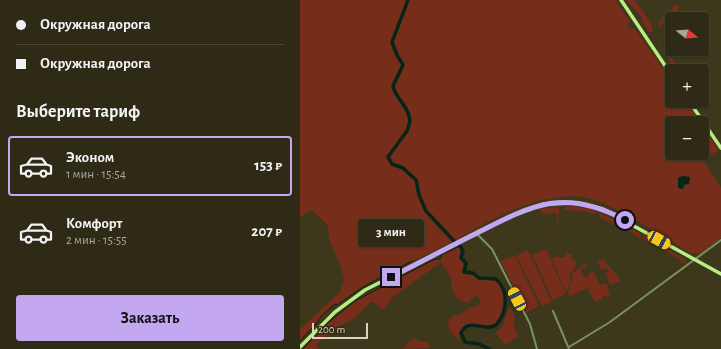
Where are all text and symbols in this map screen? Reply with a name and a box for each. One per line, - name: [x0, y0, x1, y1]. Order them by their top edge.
- north arrow: [665, 12, 709, 56]
- map controls: [665, 12, 709, 160]
- text: Окружная дорога: [40, 17, 151, 32]
- text: Окружная дорога: [40, 56, 151, 71]
- button: +: [665, 64, 709, 108]
- text: Выберите тариф: [16, 103, 140, 121]
- button: −: [665, 116, 709, 160]
- icon: car: [18, 148, 54, 184]
- text: Эконом: [66, 150, 114, 165]
- text: 153 ₽: [254, 158, 282, 173]
- text: 1 мин · 15:54: [66, 168, 126, 181]
- route start: [616, 211, 634, 229]
- icon: car: [18, 214, 54, 250]
- text: Комфорт: [66, 216, 122, 231]
- callout: 3 мин: [358, 219, 424, 247]
- text: 207 ₽: [251, 224, 282, 239]
- text: 3 мин: [376, 226, 406, 239]
- car: [646, 229, 672, 251]
- text: 2 мин · 15:55: [66, 234, 127, 247]
- route end: [382, 268, 400, 286]
- car: [506, 286, 528, 312]
- button: Заказать: [16, 295, 284, 341]
- scale bar: [312, 321, 368, 340]
- text: 200 m: [318, 324, 345, 335]

